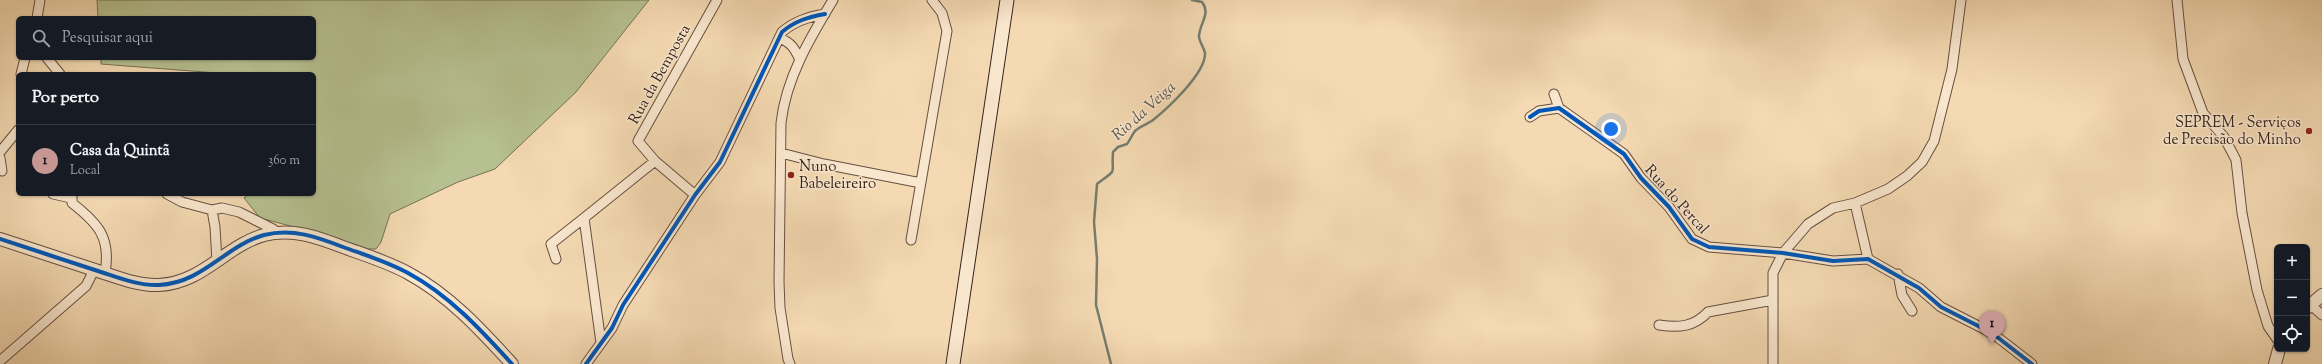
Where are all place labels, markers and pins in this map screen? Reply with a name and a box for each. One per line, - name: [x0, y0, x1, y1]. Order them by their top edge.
- place label: SEPREM - Serviços de Precisão do Minho: [2163, 113, 2301, 151]
- marker: SEPREM - Serviços de Precisão do Minho: [2304, 126, 2314, 136]
- place label: Nuno Babeleireiro: [799, 157, 876, 195]
- marker: Nuno Babeleireiro: [786, 170, 796, 180]
- pin: 1: [1979, 311, 2005, 344]

